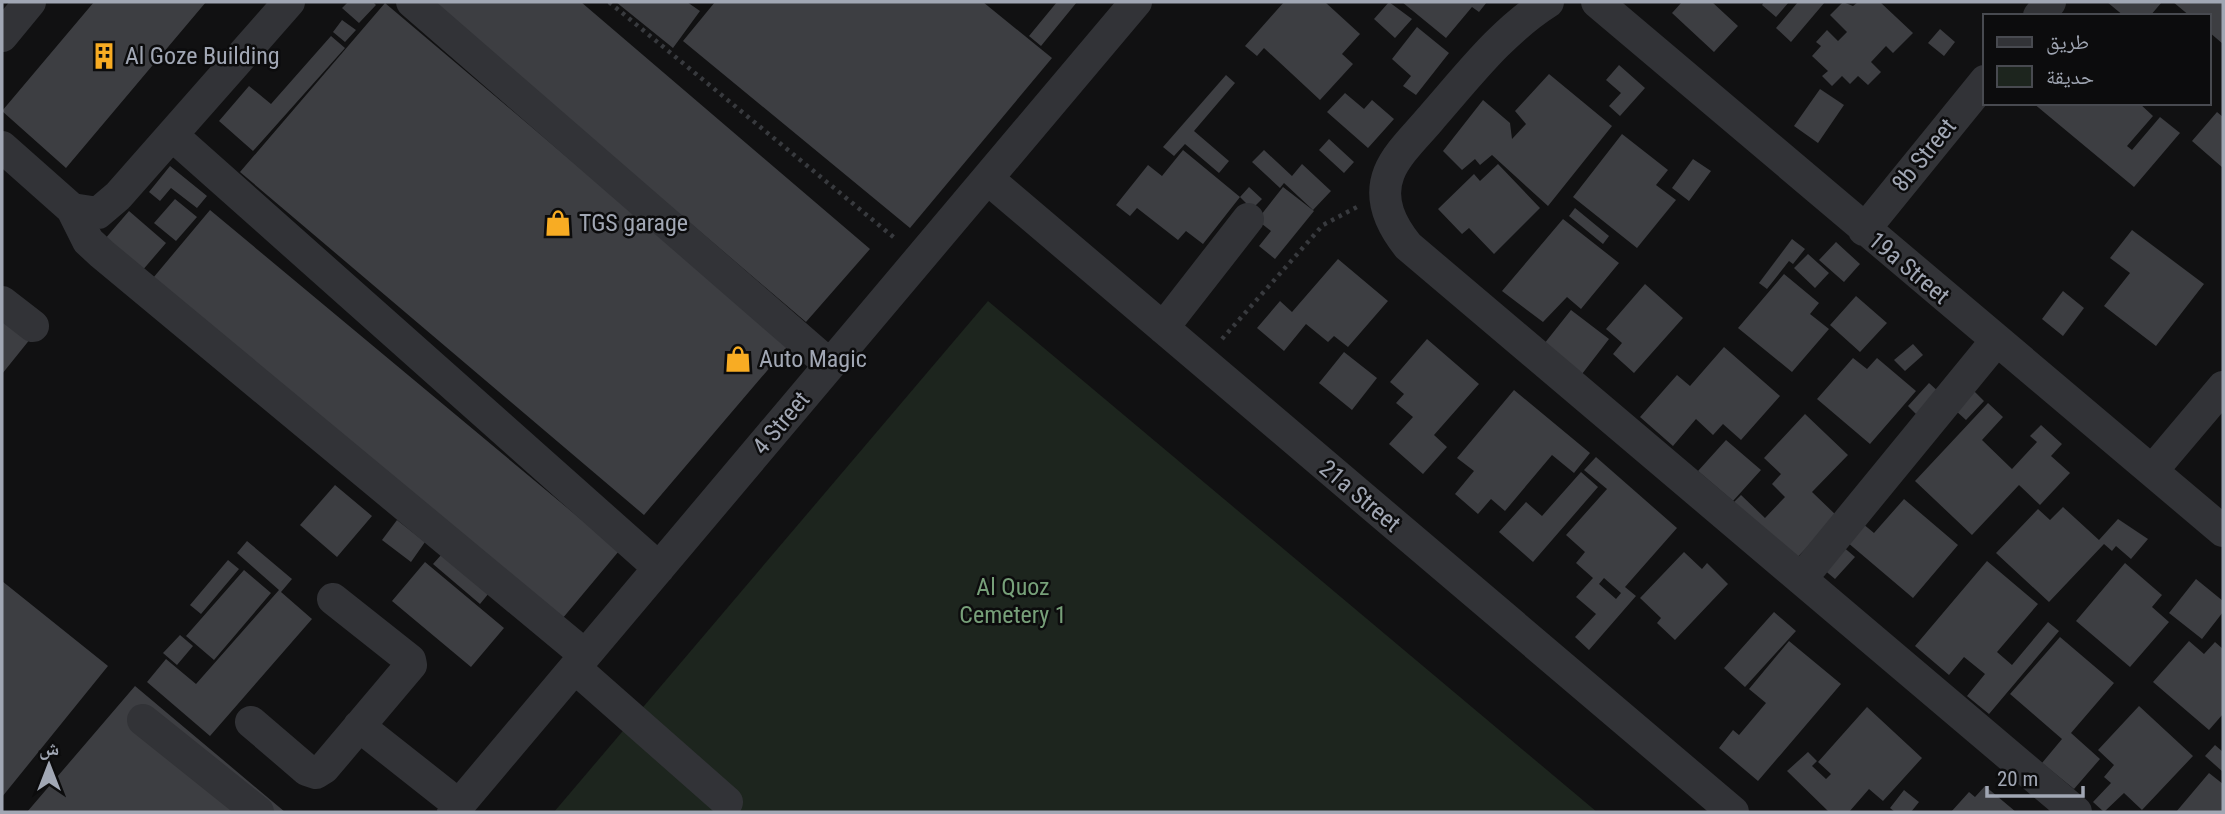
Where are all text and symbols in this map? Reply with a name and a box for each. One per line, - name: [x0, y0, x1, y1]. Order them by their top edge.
- legend: [1983, 14, 2211, 105]
- text: طريق: [2046, 30, 2089, 55]
- building icon: Al Goze Building: [89, 41, 119, 71]
- place label: Al Goze Building: [125, 42, 280, 70]
- text: حديقة: [2046, 65, 2094, 89]
- street label: 8b Street: [1886, 113, 1962, 197]
- shop icon: TGS garage: [543, 208, 573, 238]
- place label: TGS garage: [579, 209, 688, 237]
- street label: 19a Street: [1863, 226, 1955, 310]
- shop icon: Auto Magic: [723, 344, 753, 374]
- place label: Auto Magic: [759, 345, 867, 373]
- street label: 4 Street: [747, 386, 815, 460]
- street label: 21a Street: [1314, 454, 1406, 538]
- park label: Al Quoz Cemetery 1: [959, 573, 1067, 629]
- north arrow: [14, 730, 84, 800]
- text: ش: [39, 737, 59, 760]
- scale bar: [1987, 754, 2083, 798]
- text: 20 m: [1997, 767, 2038, 791]

